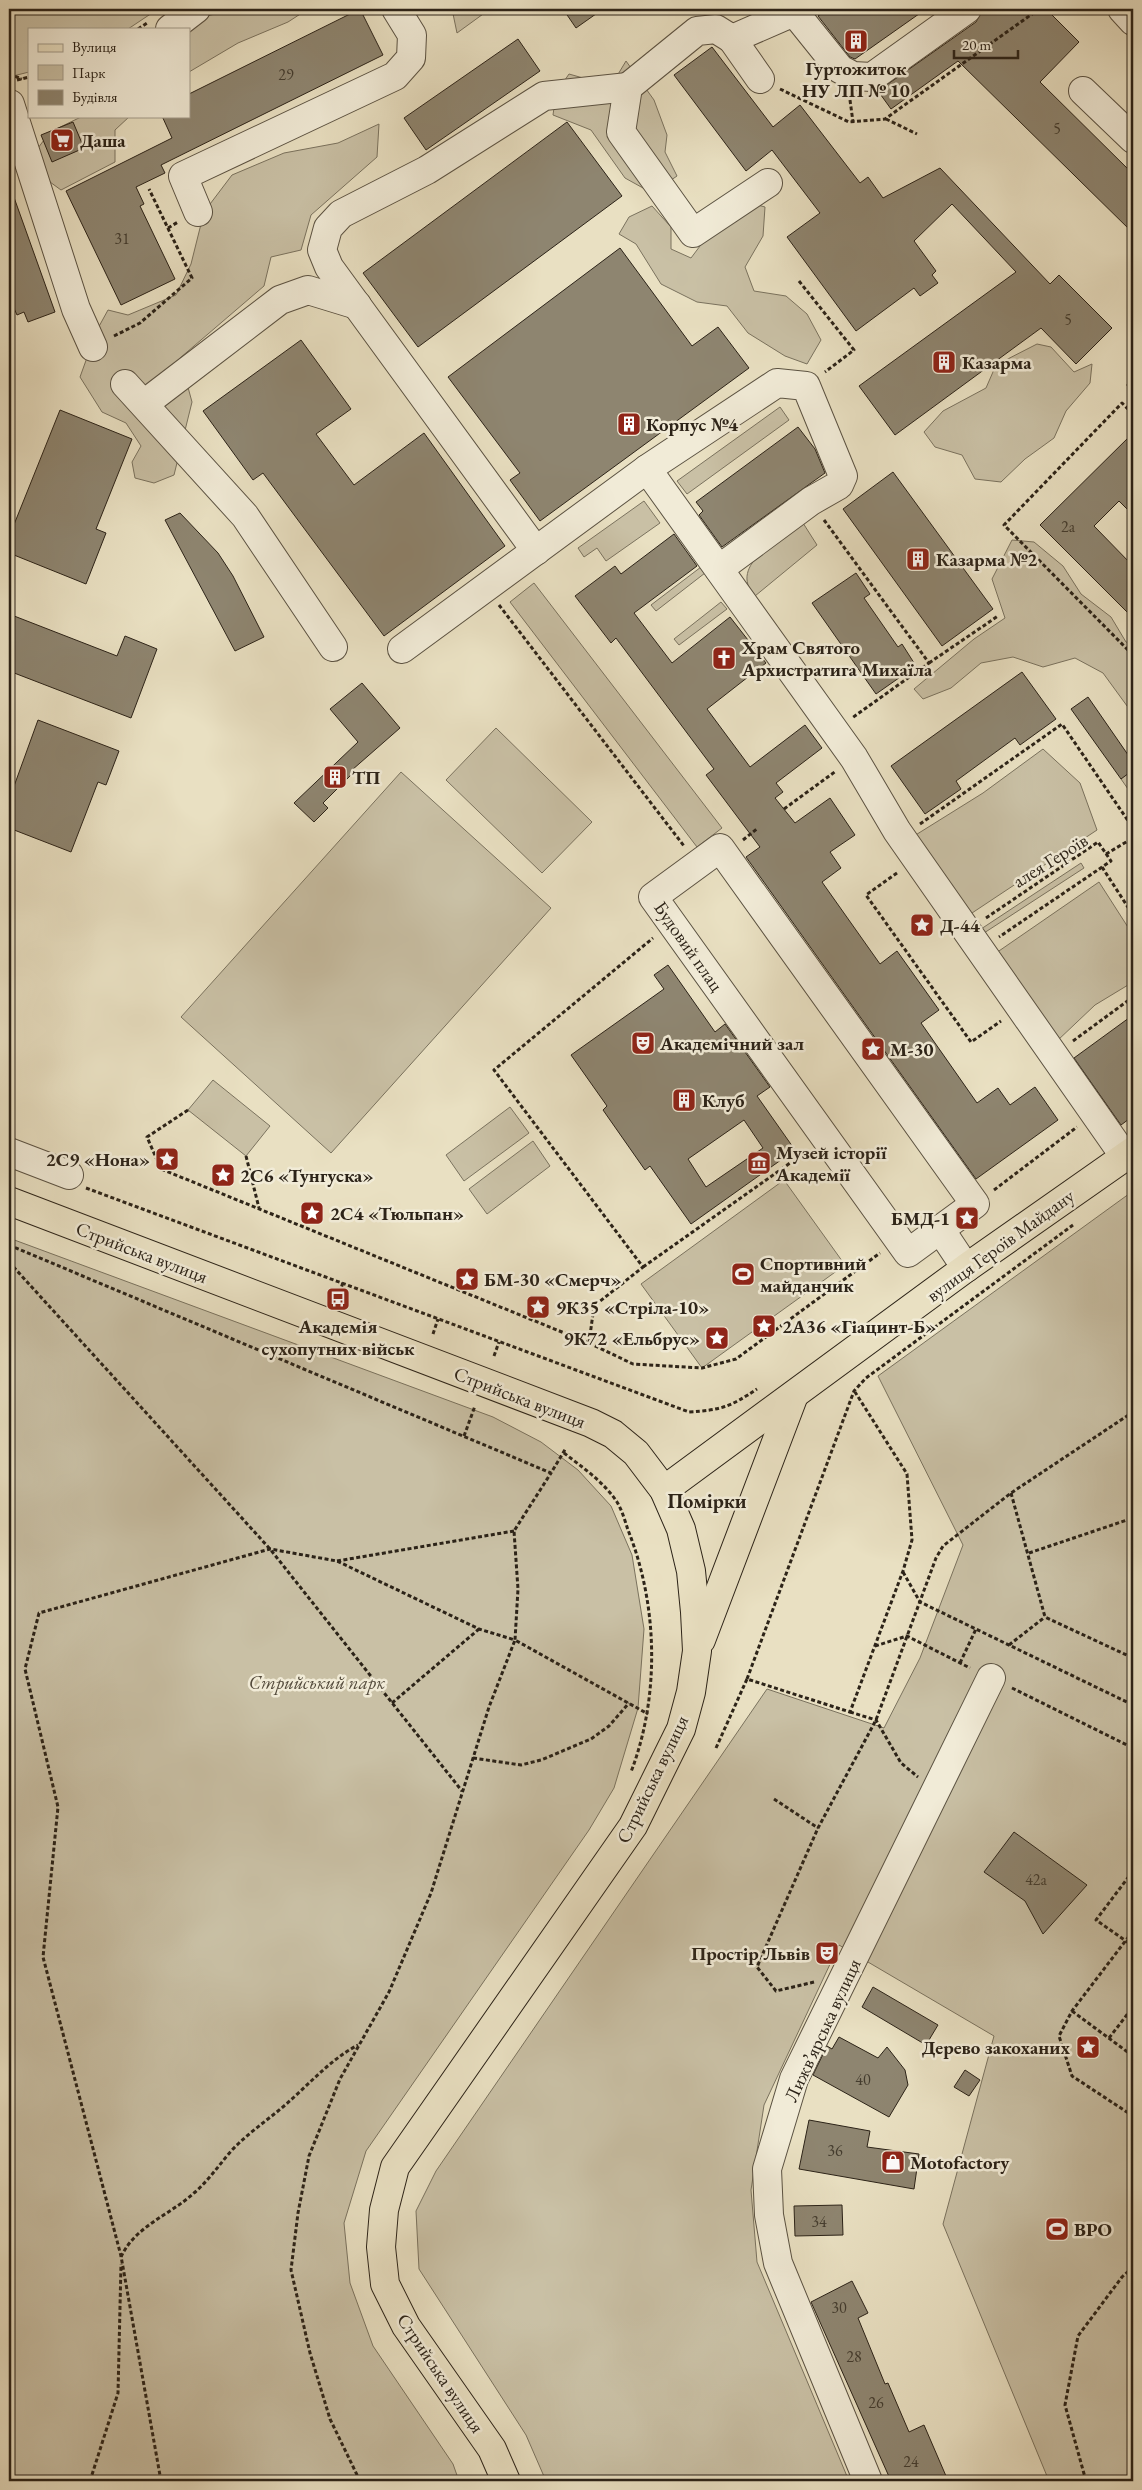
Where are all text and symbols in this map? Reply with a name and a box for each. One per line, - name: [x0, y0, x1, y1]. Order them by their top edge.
- legend: [28, 28, 190, 118]
- building icon: Гуртожиток НУ ЛП № 10: [843, 28, 869, 54]
- scale bar: [954, 28, 1018, 60]
- text: 20 m: [962, 35, 991, 54]
- text: Вулиця: [72, 37, 117, 56]
- place label: Гуртожиток НУ ЛП № 10: [802, 56, 910, 103]
- text: Парк: [72, 63, 105, 82]
- house number: 29: [278, 64, 294, 85]
- text: Будівля: [72, 87, 118, 106]
- house number: 5: [1053, 118, 1061, 139]
- supermarket icon: Даша: [49, 127, 75, 153]
- place label: Даша: [80, 128, 126, 153]
- house number: 31: [114, 228, 130, 249]
- house number: 5: [1064, 309, 1072, 330]
- building icon: Казарма: [931, 349, 957, 375]
- place label: Казарма: [962, 350, 1032, 375]
- building icon: Корпус №4: [616, 411, 642, 437]
- place label: Корпус №4: [646, 412, 739, 437]
- house number: 2а: [1061, 516, 1076, 537]
- building icon: Казарма №2: [905, 546, 931, 572]
- place label: Казарма №2: [936, 547, 1037, 572]
- place label: Храм Святого Архистратига Михаїла: [741, 635, 933, 682]
- church icon: Храм Святого Архистратига Михаїла: [711, 645, 737, 671]
- building icon: ТП: [322, 764, 348, 790]
- place label: ТП: [352, 765, 380, 790]
- street label: алея Героїв: [1008, 828, 1092, 893]
- street label: Будовий плац: [648, 896, 729, 997]
- place icon: Д-44: [909, 912, 935, 938]
- place label: Д-44: [940, 913, 981, 938]
- theatre icon: Академічний зал: [630, 1030, 656, 1056]
- place label: Академічний зал: [659, 1031, 804, 1056]
- place icon: М-30: [860, 1036, 886, 1062]
- place label: М-30: [890, 1037, 934, 1062]
- building icon: Клуб: [671, 1087, 697, 1113]
- place label: Клуб: [702, 1088, 745, 1113]
- place label: Музей історії Академії: [775, 1140, 887, 1187]
- place icon: 2С9 «Нона»: [154, 1146, 180, 1172]
- place label: 2С9 «Нона»: [46, 1147, 150, 1172]
- museum icon: Музей історії Академії: [746, 1150, 772, 1176]
- place icon: 2С6 «Тунгуска»: [210, 1162, 236, 1188]
- place label: 2С6 «Тунгуска»: [240, 1163, 374, 1188]
- street label: вулиця Героїв Майдану: [921, 1183, 1080, 1308]
- place icon: 2С4 «Тюльпан»: [299, 1200, 325, 1226]
- place label: 2С4 «Тюльпан»: [330, 1201, 464, 1226]
- place icon: БМД-1: [954, 1205, 980, 1231]
- place label: БМД-1: [891, 1206, 950, 1231]
- street label: Стрийська вулиця: [72, 1216, 212, 1289]
- place label: Спортивний майданчик: [760, 1251, 866, 1298]
- sports icon: Спортивний майданчик: [730, 1261, 756, 1287]
- place icon: БМ-30 «Смерч»: [454, 1266, 480, 1292]
- place label: БМ-30 «Смерч»: [484, 1267, 622, 1292]
- bus stop icon: Академія сухопутних військ: [325, 1286, 351, 1312]
- place icon: 9К35 «Стріла-10»: [525, 1294, 551, 1320]
- place label: 9К35 «Стріла-10»: [556, 1295, 709, 1320]
- place icon: 2А36 «Гіацинт-Б»: [751, 1313, 777, 1339]
- place label: Академія сухопутних військ: [261, 1314, 415, 1361]
- place label: 2А36 «Гіацинт-Б»: [782, 1314, 936, 1339]
- place icon: 9К72 «Ельбрус»: [704, 1325, 730, 1351]
- place label: 9К72 «Ельбрус»: [564, 1326, 700, 1351]
- street label: Стрийська вулиця: [450, 1361, 590, 1434]
- district label: Помірки: [667, 1488, 747, 1514]
- park label: Стрийський парк: [249, 1670, 386, 1695]
- street label: Стрийська вулиця: [611, 1711, 694, 1847]
- house number: 42а: [1025, 1869, 1047, 1890]
- theatre icon: Простір Львів: [814, 1940, 840, 1966]
- place label: Простір Львів: [691, 1941, 810, 1966]
- street label: Лижвʼярська вулиця: [778, 1954, 867, 2106]
- place icon: Дерево закоханих: [1075, 2034, 1101, 2060]
- place label: Дерево закоханих: [922, 2035, 1070, 2060]
- house number: 40: [855, 2069, 871, 2090]
- house number: 36: [827, 2140, 843, 2161]
- shop icon: Motofactory: [880, 2149, 906, 2175]
- place label: Motofactory: [910, 2150, 1010, 2175]
- house number: 34: [811, 2211, 827, 2232]
- sports icon: ВРО: [1044, 2216, 1070, 2242]
- place label: ВРО: [1074, 2217, 1112, 2242]
- house number: 30: [831, 2297, 847, 2318]
- street label: Стрийська вулиця: [391, 2309, 490, 2438]
- house number: 28: [846, 2346, 862, 2367]
- house number: 26: [868, 2392, 884, 2413]
- house number: 24: [903, 2451, 919, 2472]

